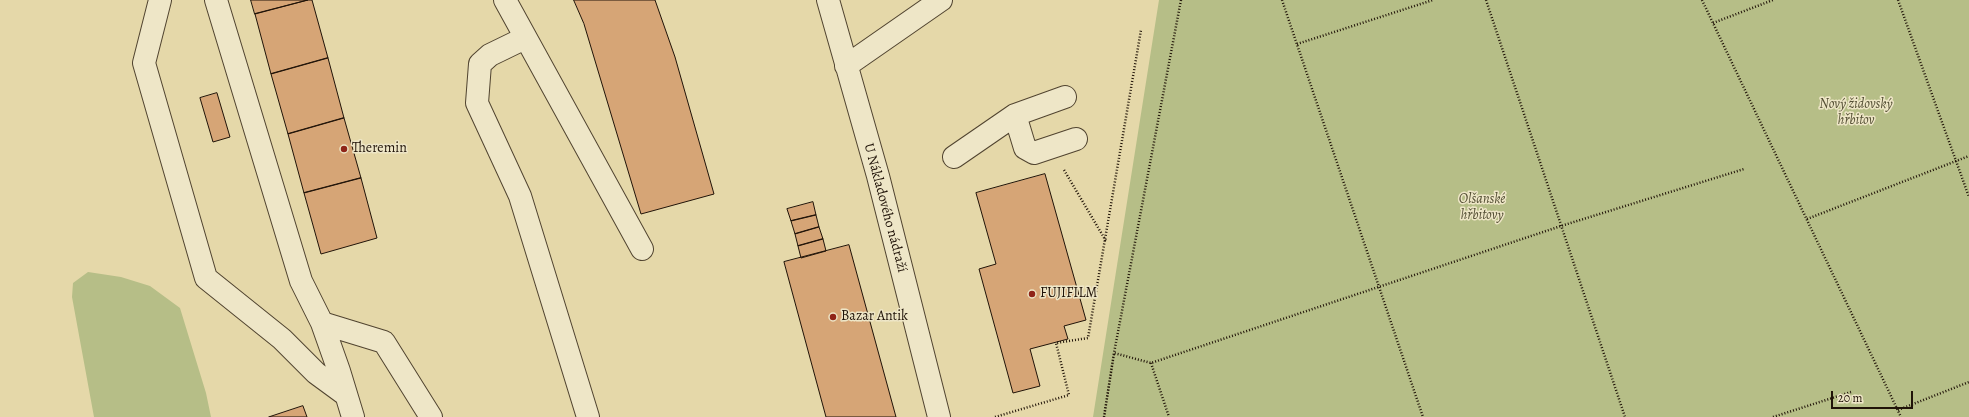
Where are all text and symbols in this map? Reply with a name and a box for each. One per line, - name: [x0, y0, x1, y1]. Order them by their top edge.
- park label: Nový židovský hřbitov: [1819, 97, 1893, 130]
- place label: Theremin: [352, 141, 407, 157]
- street label: U Nákladového nádraží: [860, 142, 910, 274]
- marker: Theremin: [339, 144, 349, 154]
- park label: Olšanské hřbitovy: [1459, 192, 1505, 224]
- place label: FUJIFILM: [1040, 286, 1097, 302]
- marker: FUJIFILM: [1027, 289, 1037, 299]
- place label: Bazar Antik: [841, 309, 908, 325]
- marker: Bazar Antik: [828, 312, 838, 322]
- scale bar: [1833, 383, 1915, 409]
- text: 20 m: [1838, 390, 1862, 406]

